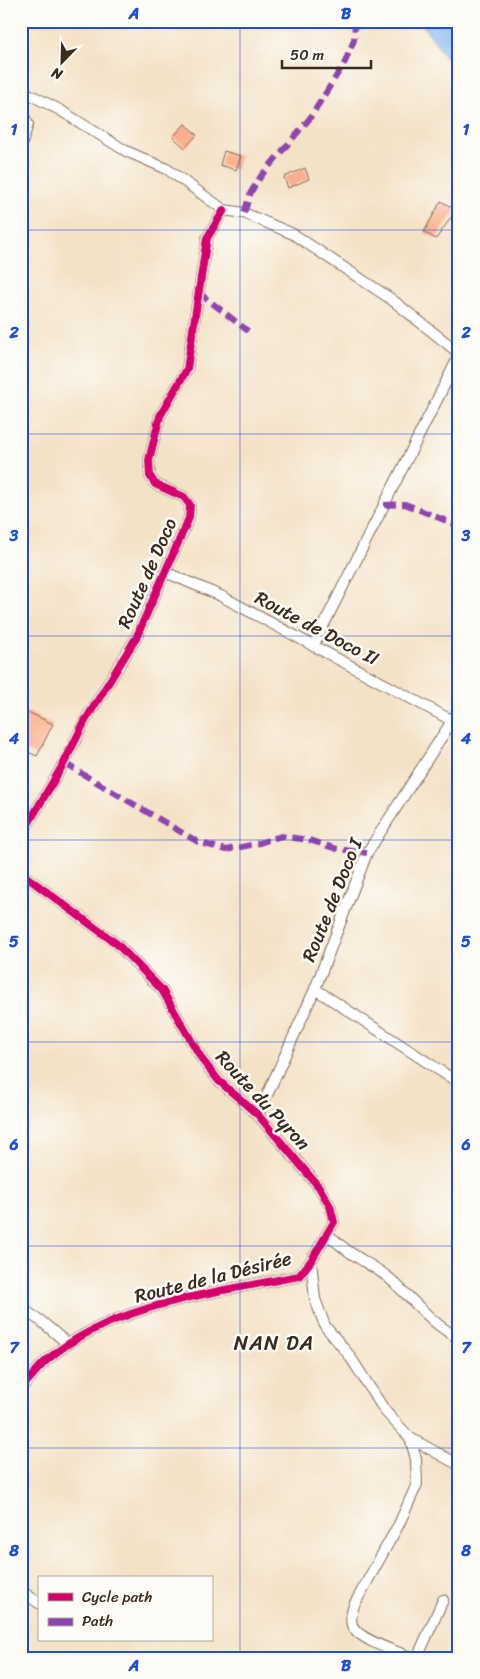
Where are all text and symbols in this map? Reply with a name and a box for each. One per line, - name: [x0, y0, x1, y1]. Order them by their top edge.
- text: A: [128, 0, 139, 28]
- text: B: [341, 0, 352, 28]
- north arrow: [38, 38, 88, 88]
- scale bar: [282, 38, 371, 70]
- text: 50 m: [290, 42, 325, 68]
- text: N: [47, 60, 67, 87]
- text: 1: [11, 115, 18, 144]
- text: 1: [463, 115, 470, 144]
- text: 2: [8, 318, 19, 347]
- text: 2: [460, 318, 471, 347]
- street label: Route de Doco: [108, 512, 186, 634]
- text: 3: [9, 521, 19, 550]
- text: 3: [461, 521, 471, 550]
- street label: Route de Doco II: [249, 581, 385, 675]
- text: 4: [8, 724, 19, 753]
- text: 4: [460, 724, 471, 753]
- street label: Route de Doco I: [292, 832, 372, 967]
- text: 5: [9, 927, 19, 956]
- text: 5: [461, 927, 471, 956]
- street label: Route du Pyron: [207, 1042, 319, 1158]
- text: 6: [8, 1130, 19, 1159]
- text: 6: [460, 1130, 471, 1159]
- street label: Route de la Désirée: [131, 1241, 295, 1312]
- district label: NAN DA: [234, 1324, 314, 1362]
- text: 7: [9, 1333, 20, 1362]
- text: 7: [461, 1333, 472, 1362]
- text: 8: [8, 1536, 19, 1565]
- text: 8: [460, 1536, 471, 1565]
- legend: [38, 1576, 212, 1642]
- text: Cycle path: [82, 1584, 153, 1610]
- text: Path: [82, 1608, 113, 1634]
- text: A: [128, 1651, 139, 1679]
- text: B: [341, 1651, 352, 1679]

